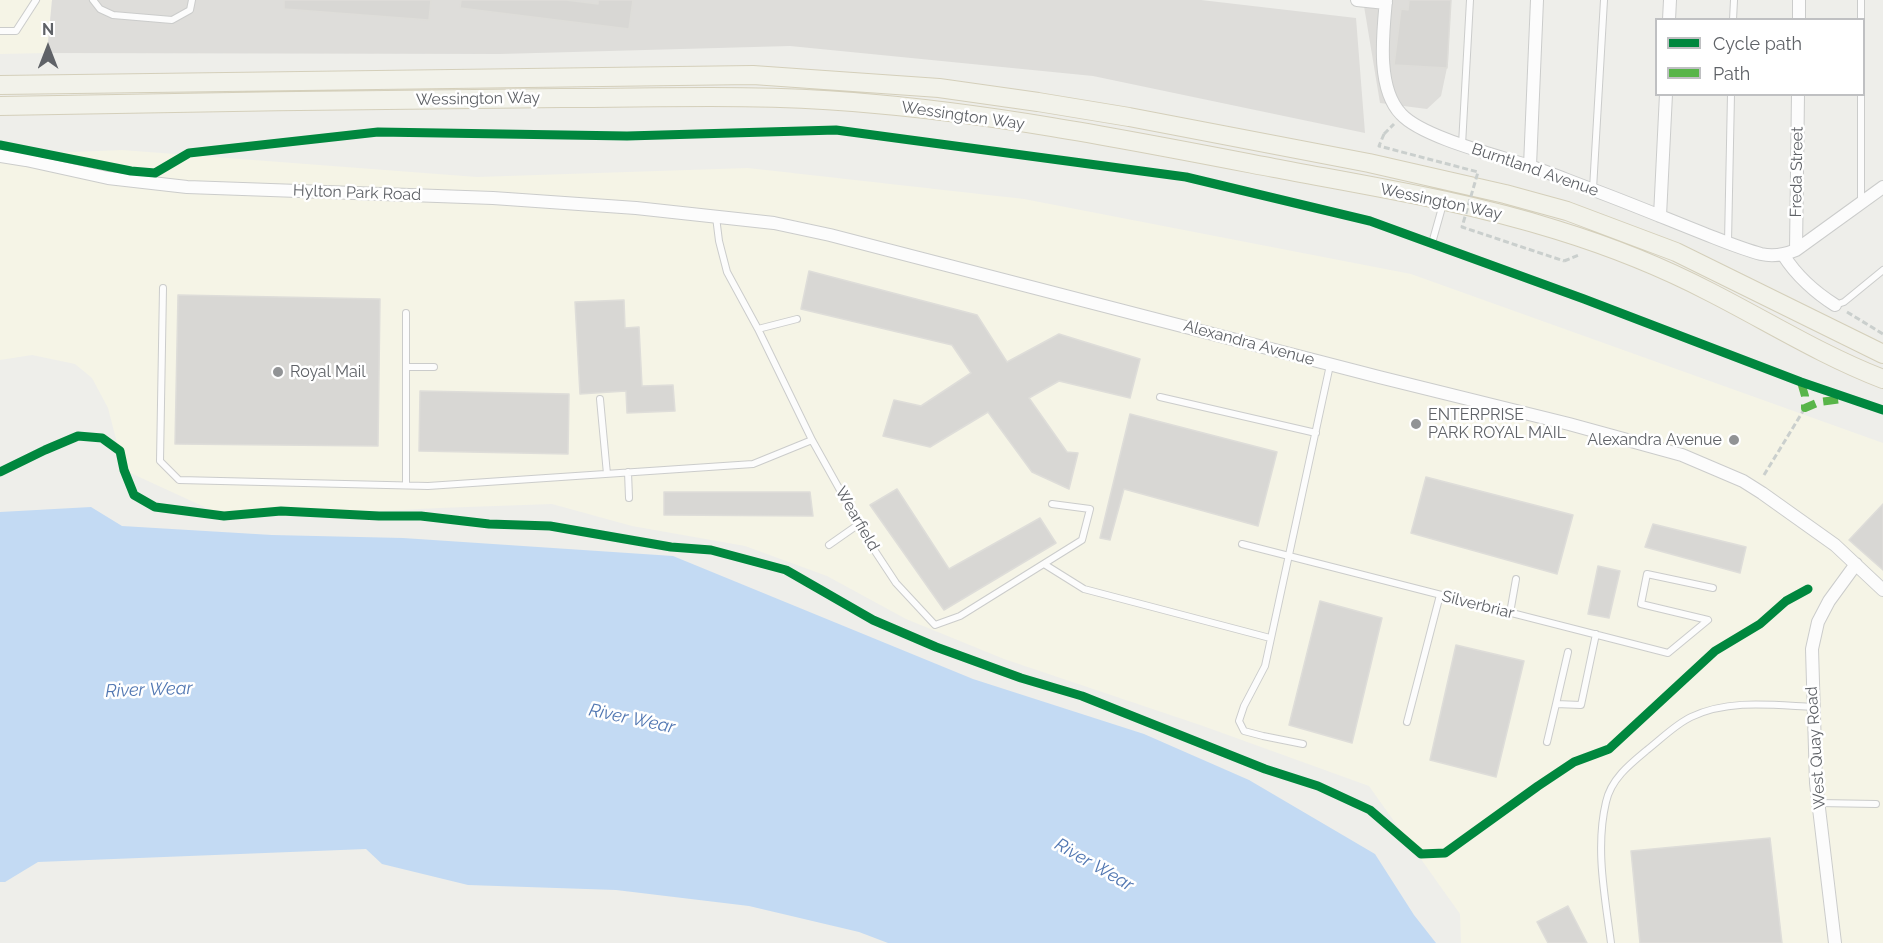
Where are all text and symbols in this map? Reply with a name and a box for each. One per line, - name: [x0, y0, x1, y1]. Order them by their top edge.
- north arrow: [18, 18, 78, 78]
- legend: [1655, 18, 1865, 96]
- text: N: [42, 20, 54, 39]
- text: Cycle path: [1713, 33, 1802, 54]
- text: Path: [1713, 63, 1750, 84]
- street label: Wessington Way: [416, 88, 540, 110]
- street label: Wessington Way: [900, 98, 1026, 134]
- street label: Freda Street: [1787, 127, 1807, 217]
- street label: Burntland Avenue: [1469, 139, 1601, 201]
- street label: Wessington Way: [1378, 180, 1504, 224]
- street label: Hylton Park Road: [293, 181, 421, 205]
- street label: Alexandra Avenue: [1181, 316, 1317, 370]
- place label: Royal Mail: [290, 362, 366, 382]
- marker: Royal Mail: [271, 365, 285, 379]
- place label: ENTERPRISE PARK ROYAL MAIL: [1428, 405, 1566, 443]
- marker: ENTERPRISE PARK ROYAL MAIL: [1409, 417, 1423, 431]
- place label: Alexandra Avenue: [1587, 430, 1722, 450]
- marker: Alexandra Avenue: [1727, 433, 1741, 447]
- street label: Wearfield: [831, 483, 883, 555]
- street label: Silverbriar: [1440, 587, 1516, 623]
- water label: River Wear: [105, 678, 193, 702]
- street label: West Quay Road: [1802, 686, 1830, 810]
- water label: River Wear: [587, 699, 677, 739]
- water label: River Wear: [1051, 834, 1137, 896]

